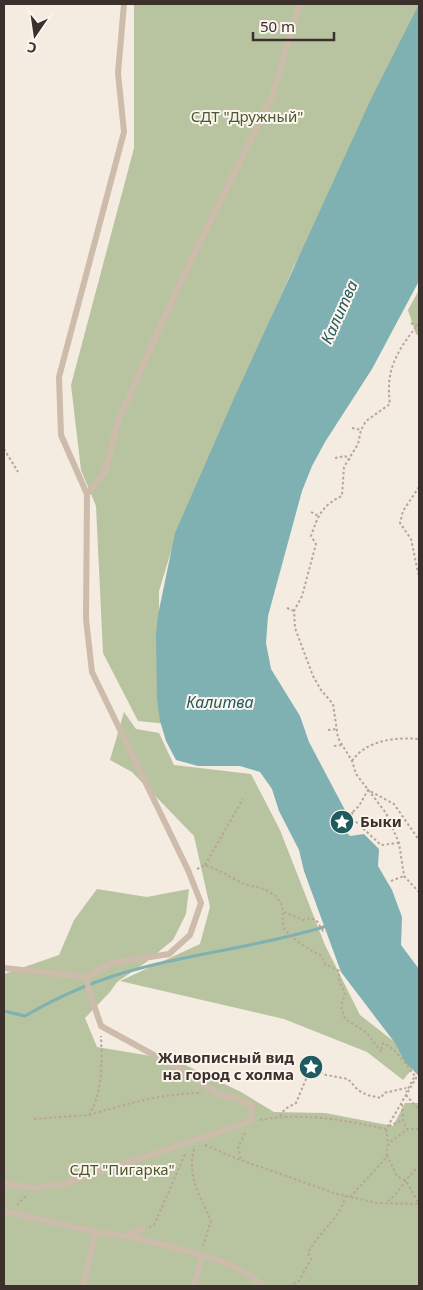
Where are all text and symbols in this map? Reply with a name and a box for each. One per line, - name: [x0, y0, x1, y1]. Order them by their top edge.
- north arrow: [10, 10, 60, 60]
- scale bar: [253, 10, 334, 42]
- text: 50 m: [260, 16, 295, 36]
- text: С: [25, 38, 39, 58]
- park label: СДТ "Дружный": [191, 106, 303, 126]
- water label: Калитва: [315, 277, 363, 347]
- water label: Калитва: [186, 691, 254, 713]
- place icon: Быки: [329, 809, 355, 835]
- place label: Быки: [360, 811, 402, 831]
- place label: Живописный вид на город с холма: [158, 1047, 294, 1084]
- place icon: Живописный вид на город с холма: [298, 1054, 324, 1080]
- park label: СДТ "Пигарка": [69, 1159, 175, 1179]

